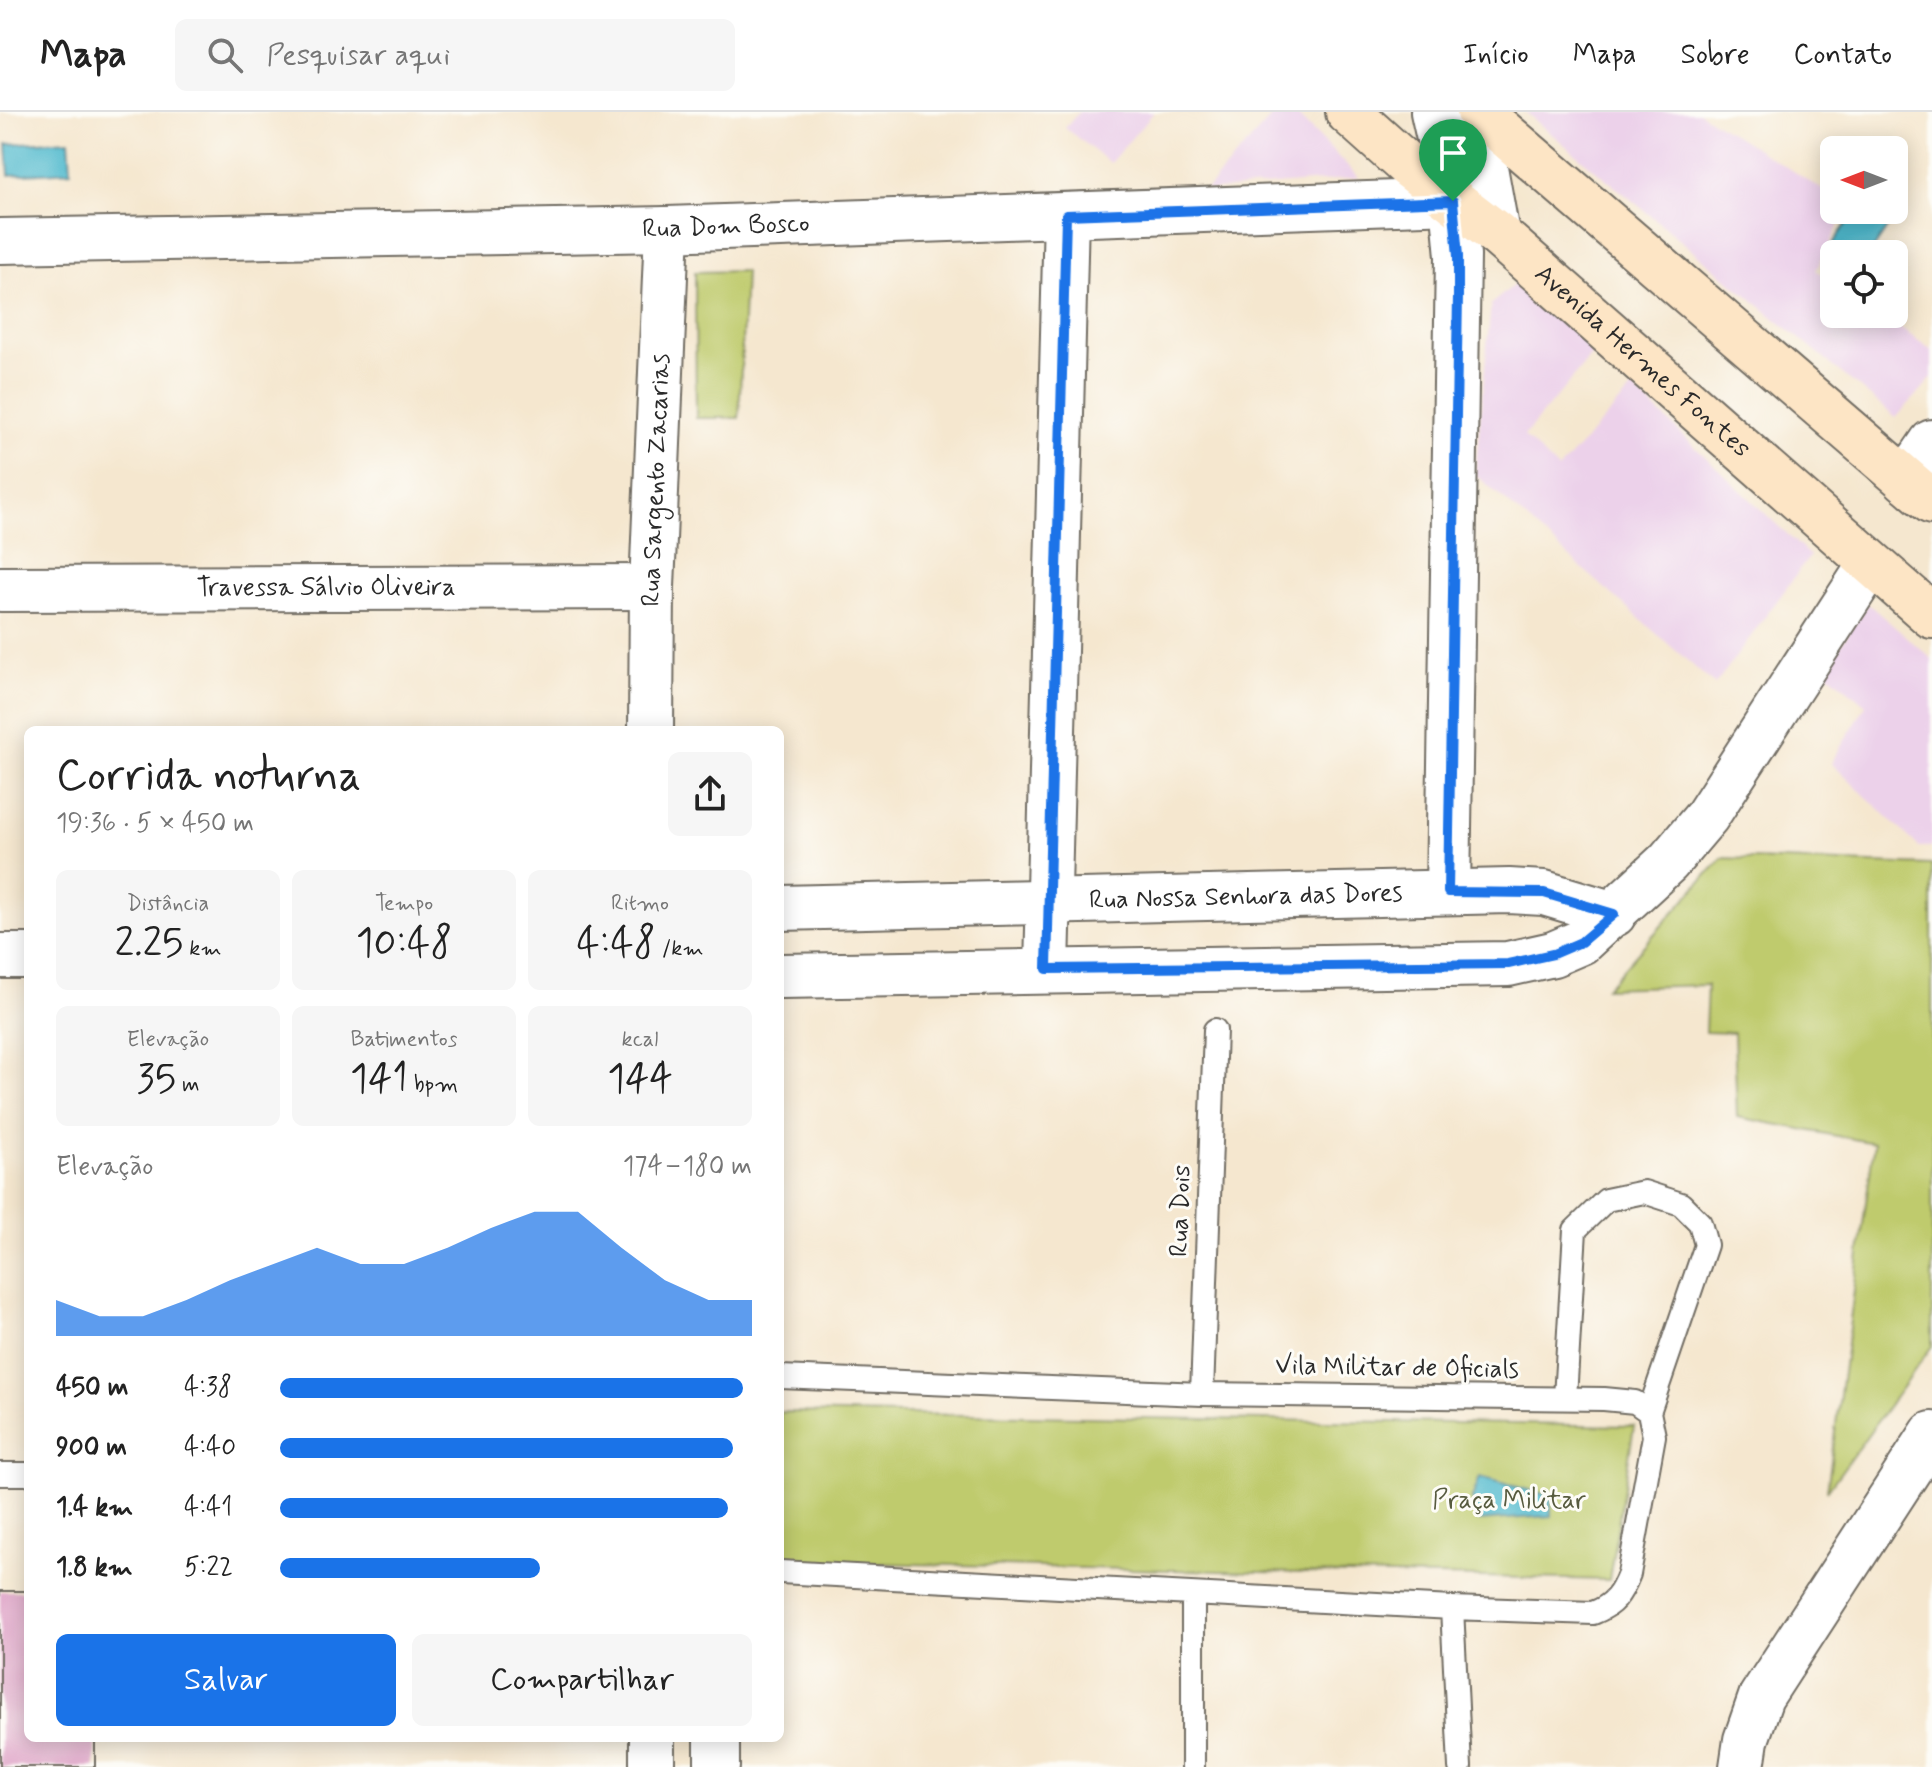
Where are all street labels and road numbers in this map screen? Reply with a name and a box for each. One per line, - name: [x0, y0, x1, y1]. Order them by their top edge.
- street label: Rua Dom Bosco: [642, 207, 810, 246]
- street label: Avenida Hermes Fontes: [1527, 257, 1757, 466]
- street label: Rua Sargento Zacarias: [635, 353, 679, 607]
- street label: Travessa Sálvio Oliveira: [196, 571, 456, 605]
- street label: Rua Nossa Senhora das Dores: [1089, 876, 1403, 918]
- street label: Rua Dois: [1162, 1164, 1200, 1258]
- street label: Vila Militar de Oficials: [1275, 1349, 1519, 1387]

